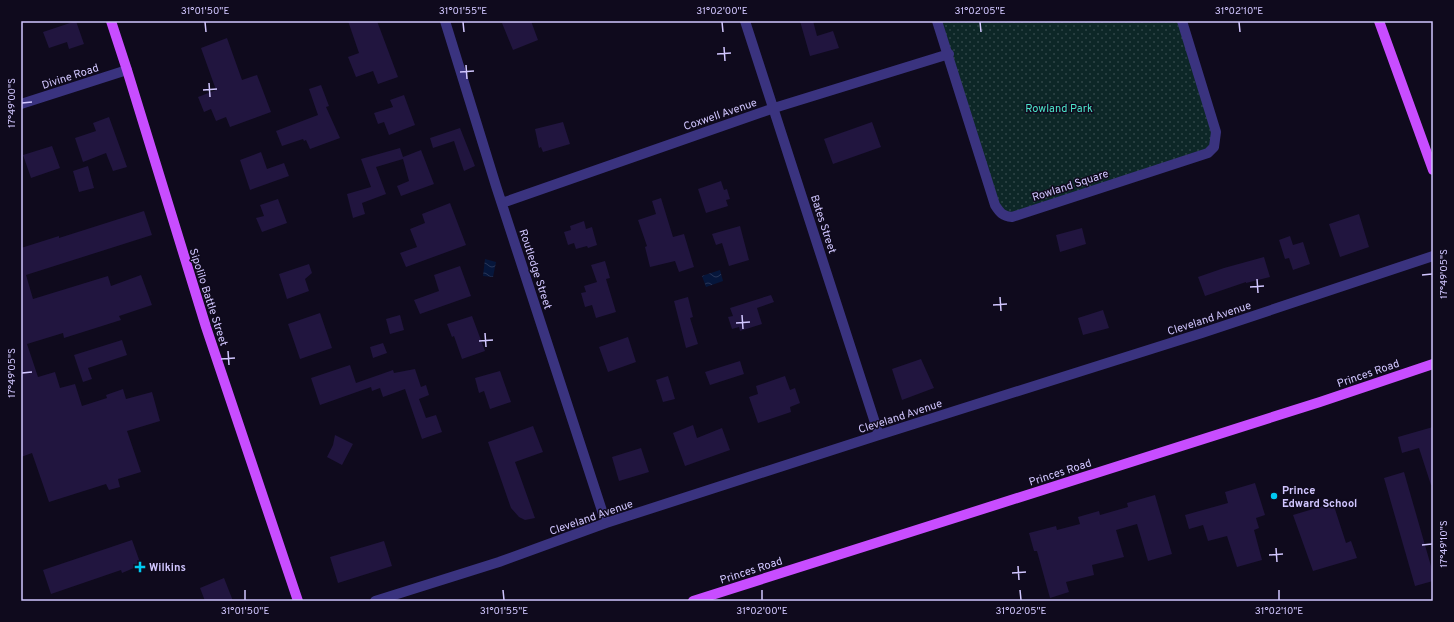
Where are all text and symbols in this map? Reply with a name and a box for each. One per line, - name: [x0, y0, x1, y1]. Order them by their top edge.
- text: 31°01'50"E: [181, 5, 229, 18]
- text: 31°01'55"E: [439, 5, 487, 18]
- text: 31°02'00"E: [696, 5, 748, 18]
- text: 31°02'05"E: [954, 5, 1006, 18]
- text: 31°02'10"E: [1215, 5, 1263, 18]
- street label: Divine Road: [40, 61, 101, 93]
- text: 17°49'00"S: [6, 78, 19, 128]
- street label: Coxwell Avenue: [682, 96, 759, 134]
- park label: Rowland Park: [1025, 102, 1093, 116]
- street label: Rowland Square: [1030, 167, 1110, 205]
- street label: Bates Street: [807, 193, 839, 255]
- street label: Routledge Street: [516, 227, 555, 311]
- street label: Sipolilo Battle Street: [186, 247, 230, 348]
- text: 17°49'05"S: [1438, 249, 1451, 299]
- street label: Cleveland Avenue: [1166, 299, 1253, 339]
- text: 17°49'05"S: [6, 348, 19, 398]
- street label: Princes Road: [1335, 357, 1401, 391]
- street label: Cleveland Avenue: [857, 397, 944, 437]
- street label: Princes Road: [1027, 456, 1093, 490]
- place label: Prince Edward School: [1282, 484, 1357, 511]
- marker: Prince Edward School: [1269, 491, 1279, 501]
- street label: Cleveland Avenue: [548, 497, 635, 539]
- text: 17°49'10"S: [1438, 520, 1451, 568]
- street label: Princes Road: [718, 554, 784, 588]
- marker: Wilkins: [134, 561, 146, 573]
- place label: Wilkins: [149, 561, 186, 575]
- text: 31°01'50"E: [221, 605, 269, 618]
- text: 31°01'55"E: [480, 605, 528, 618]
- text: 31°02'00"E: [736, 605, 788, 618]
- text: 31°02'05"E: [995, 605, 1047, 618]
- text: 31°02'10"E: [1255, 605, 1303, 618]

